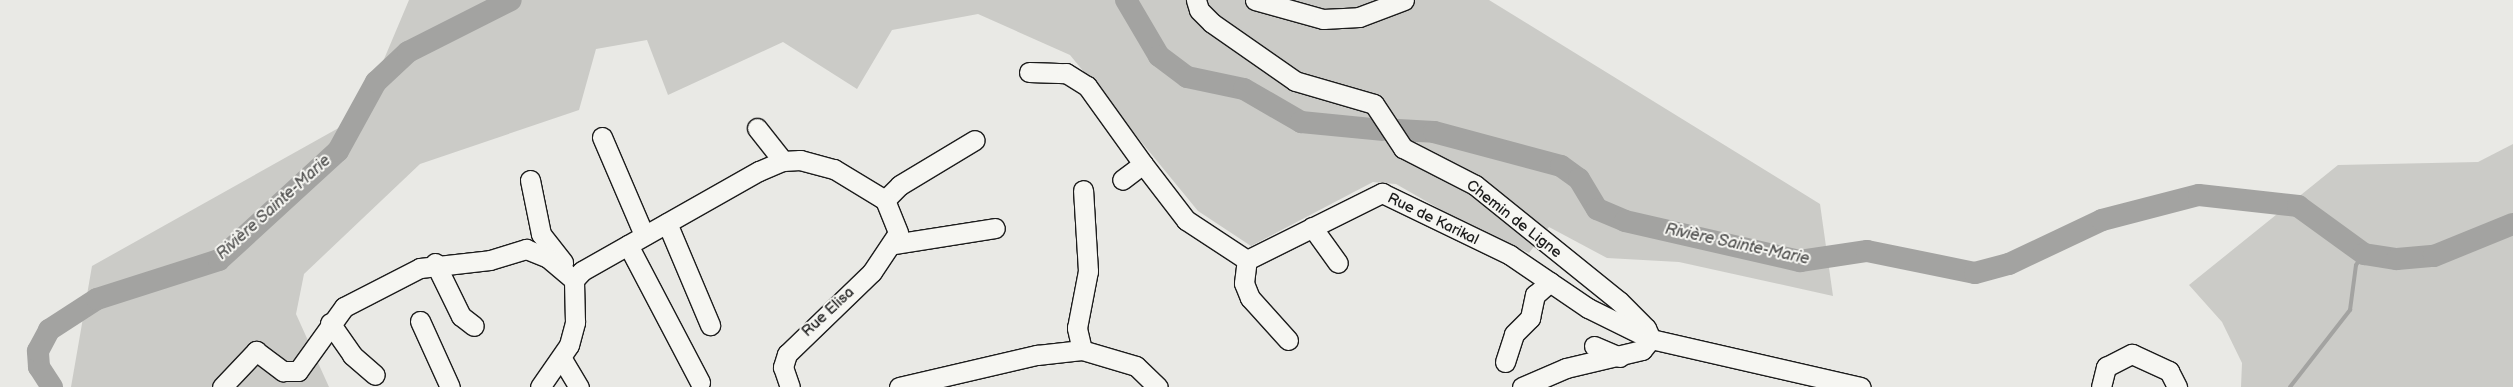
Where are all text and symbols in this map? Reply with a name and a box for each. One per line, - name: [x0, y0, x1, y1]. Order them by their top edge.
- water label: Rivière Sainte-Marie: [213, 152, 335, 264]
- street label: Chemin de Ligne: [1463, 176, 1565, 262]
- street label: Rue de Karikal: [1384, 189, 1482, 249]
- water label: Rivière Sainte-Marie: [1663, 220, 1811, 270]
- street label: Rue Elisa: [798, 283, 858, 341]

